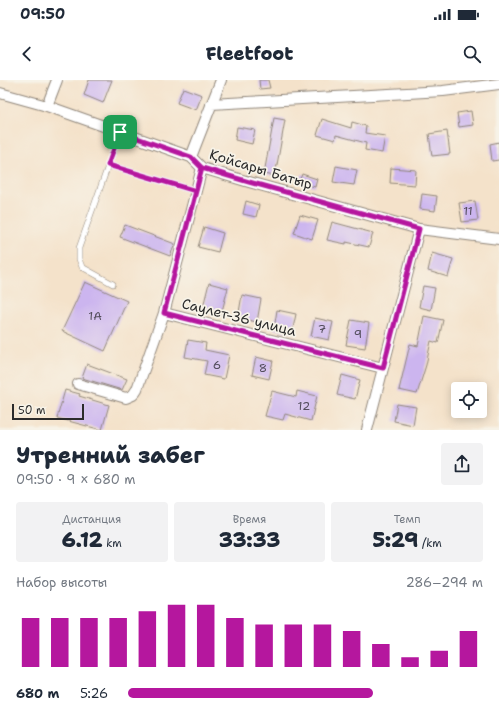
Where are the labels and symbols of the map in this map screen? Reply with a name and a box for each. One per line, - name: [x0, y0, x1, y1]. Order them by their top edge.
- pin: [103, 115, 137, 149]
- street label: Қойсары Батыр: [207, 145, 315, 193]
- house number: 11: [463, 203, 473, 219]
- street label: Саулет-36 улица: [180, 294, 298, 340]
- house number: 1А: [88, 308, 102, 324]
- house number: 7: [318, 321, 326, 337]
- house number: 9: [354, 326, 362, 342]
- house number: 6: [213, 357, 221, 373]
- house number: 8: [259, 360, 267, 376]
- house number: 12: [298, 398, 310, 414]
- scale bar: [12, 402, 84, 421]

